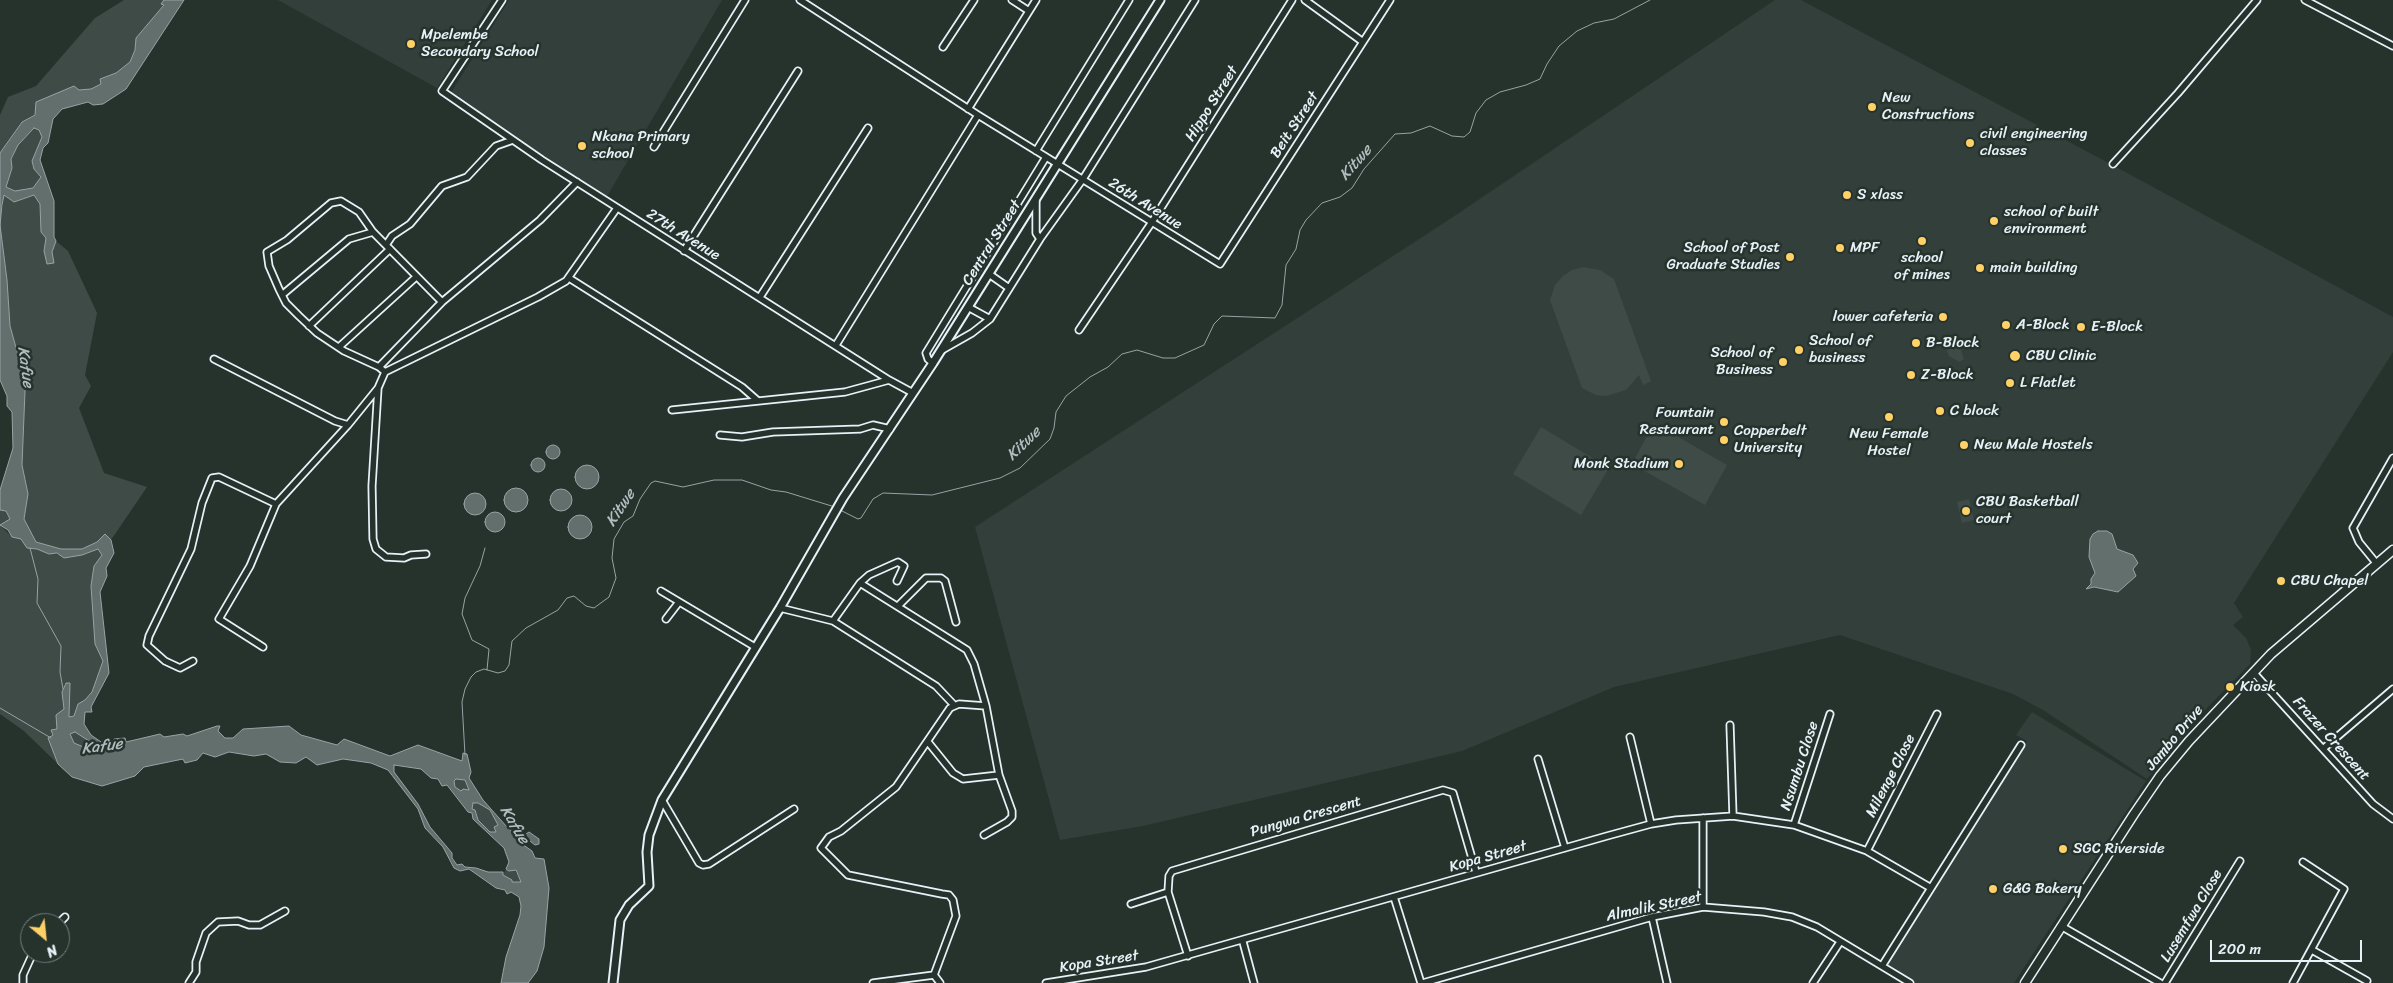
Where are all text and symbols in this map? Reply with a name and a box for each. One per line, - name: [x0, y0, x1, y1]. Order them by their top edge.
- place label: Mpelembe Secondary School: [421, 26, 539, 61]
- marker: Mpelembe Secondary School: [405, 38, 417, 50]
- street label: Hippo Street: [1182, 63, 1242, 145]
- street label: Beit Street: [1267, 88, 1323, 162]
- place label: New Constructions: [1882, 89, 1974, 124]
- marker: New Constructions: [1866, 101, 1878, 113]
- place label: civil engineering classes: [1980, 125, 2087, 160]
- place label: Nkana Primary school: [592, 128, 690, 163]
- marker: civil engineering classes: [1964, 137, 1976, 149]
- marker: Nkana Primary school: [576, 140, 588, 152]
- water label: Kitwe: [1335, 141, 1377, 185]
- street label: 26th Avenue: [1105, 174, 1185, 234]
- place label: S xlass: [1857, 186, 1903, 204]
- marker: S xlass: [1841, 189, 1853, 201]
- street label: Central Street: [959, 197, 1025, 289]
- place label: school of built environment: [2004, 203, 2099, 238]
- street label: 27th Avenue: [643, 205, 723, 265]
- marker: school of built environment: [1988, 215, 2000, 227]
- marker: school of mines: [1916, 235, 1928, 247]
- place label: School of Post Graduate Studies: [1666, 239, 1780, 274]
- place label: MPF: [1850, 239, 1879, 257]
- marker: MPF: [1834, 242, 1846, 254]
- place label: school of mines: [1894, 249, 1950, 284]
- marker: School of Post Graduate Studies: [1784, 251, 1796, 263]
- place label: main building: [1990, 259, 2078, 277]
- marker: main building: [1974, 262, 1986, 274]
- place label: lower cafeteria: [1833, 308, 1933, 326]
- marker: lower cafeteria: [1937, 311, 1949, 323]
- place label: A-Block: [2016, 316, 2070, 334]
- place label: E-Block: [2091, 318, 2143, 336]
- marker: A-Block: [2000, 319, 2012, 331]
- marker: E-Block: [2075, 321, 2087, 333]
- place label: School of business: [1809, 332, 1871, 367]
- place label: B-Block: [1926, 334, 1979, 352]
- marker: B-Block: [1910, 337, 1922, 349]
- place label: School of Business: [1711, 344, 1773, 379]
- marker: School of business: [1793, 344, 1805, 356]
- water label: Kafue: [13, 345, 37, 389]
- place label: CBU Clinic: [2026, 347, 2096, 365]
- marker: CBU Clinic: [2008, 349, 2022, 363]
- marker: School of Business: [1777, 356, 1789, 368]
- place label: Z-Block: [1921, 366, 1974, 384]
- marker: Z-Block: [1905, 369, 1917, 381]
- place label: L Flatlet: [2020, 374, 2076, 392]
- marker: L Flatlet: [2004, 377, 2016, 389]
- place label: C block: [1950, 402, 1999, 420]
- place label: Fountain Restaurant: [1640, 404, 1714, 439]
- marker: C block: [1934, 405, 1946, 417]
- marker: New Female Hostel: [1883, 411, 1895, 423]
- marker: Fountain Restaurant: [1718, 416, 1730, 428]
- place label: Copperbelt University: [1734, 422, 1806, 457]
- water label: Kitwe: [1003, 423, 1045, 465]
- place label: New Female Hostel: [1850, 425, 1928, 460]
- marker: Copperbelt University: [1718, 434, 1730, 446]
- place label: New Male Hostels: [1974, 436, 2093, 454]
- marker: New Male Hostels: [1958, 439, 1970, 451]
- place label: Monk Stadium: [1574, 455, 1669, 473]
- marker: Monk Stadium: [1673, 458, 1685, 470]
- water label: Kitwe: [602, 486, 640, 530]
- place label: CBU Basketball court: [1976, 493, 2079, 528]
- marker: CBU Basketball court: [1960, 505, 1972, 517]
- place label: CBU Chapel: [2291, 572, 2368, 590]
- marker: CBU Chapel: [2275, 575, 2287, 587]
- place label: Kiosk: [2240, 678, 2276, 696]
- marker: Kiosk: [2224, 681, 2236, 693]
- street label: Frazer Crescent: [2289, 693, 2373, 785]
- street label: Jambo Drive: [2143, 702, 2207, 774]
- street label: Nsumbu Close: [1777, 719, 1823, 813]
- street label: Milenge Close: [1862, 731, 1920, 821]
- water label: Kafue: [80, 735, 124, 759]
- street label: Pungwa Crescent: [1248, 793, 1364, 841]
- water label: Kafue: [495, 802, 533, 848]
- street label: Kopa Street: [1447, 837, 1529, 877]
- place label: SGC Riverside: [2073, 840, 2165, 858]
- marker: SGC Riverside: [2057, 843, 2069, 855]
- street label: Lusemfwa Close: [2157, 866, 2227, 966]
- place label: G&G Bakery: [2003, 880, 2082, 898]
- marker: G&G Bakery: [1987, 883, 1999, 895]
- street label: Almalik Street: [1605, 888, 1703, 926]
- north arrow: [20, 913, 70, 963]
- scale bar: [2213, 930, 2366, 962]
- text: 200 m: [2218, 936, 2261, 962]
- text: N: [42, 937, 62, 964]
- street label: Kopa Street: [1058, 947, 1140, 977]

